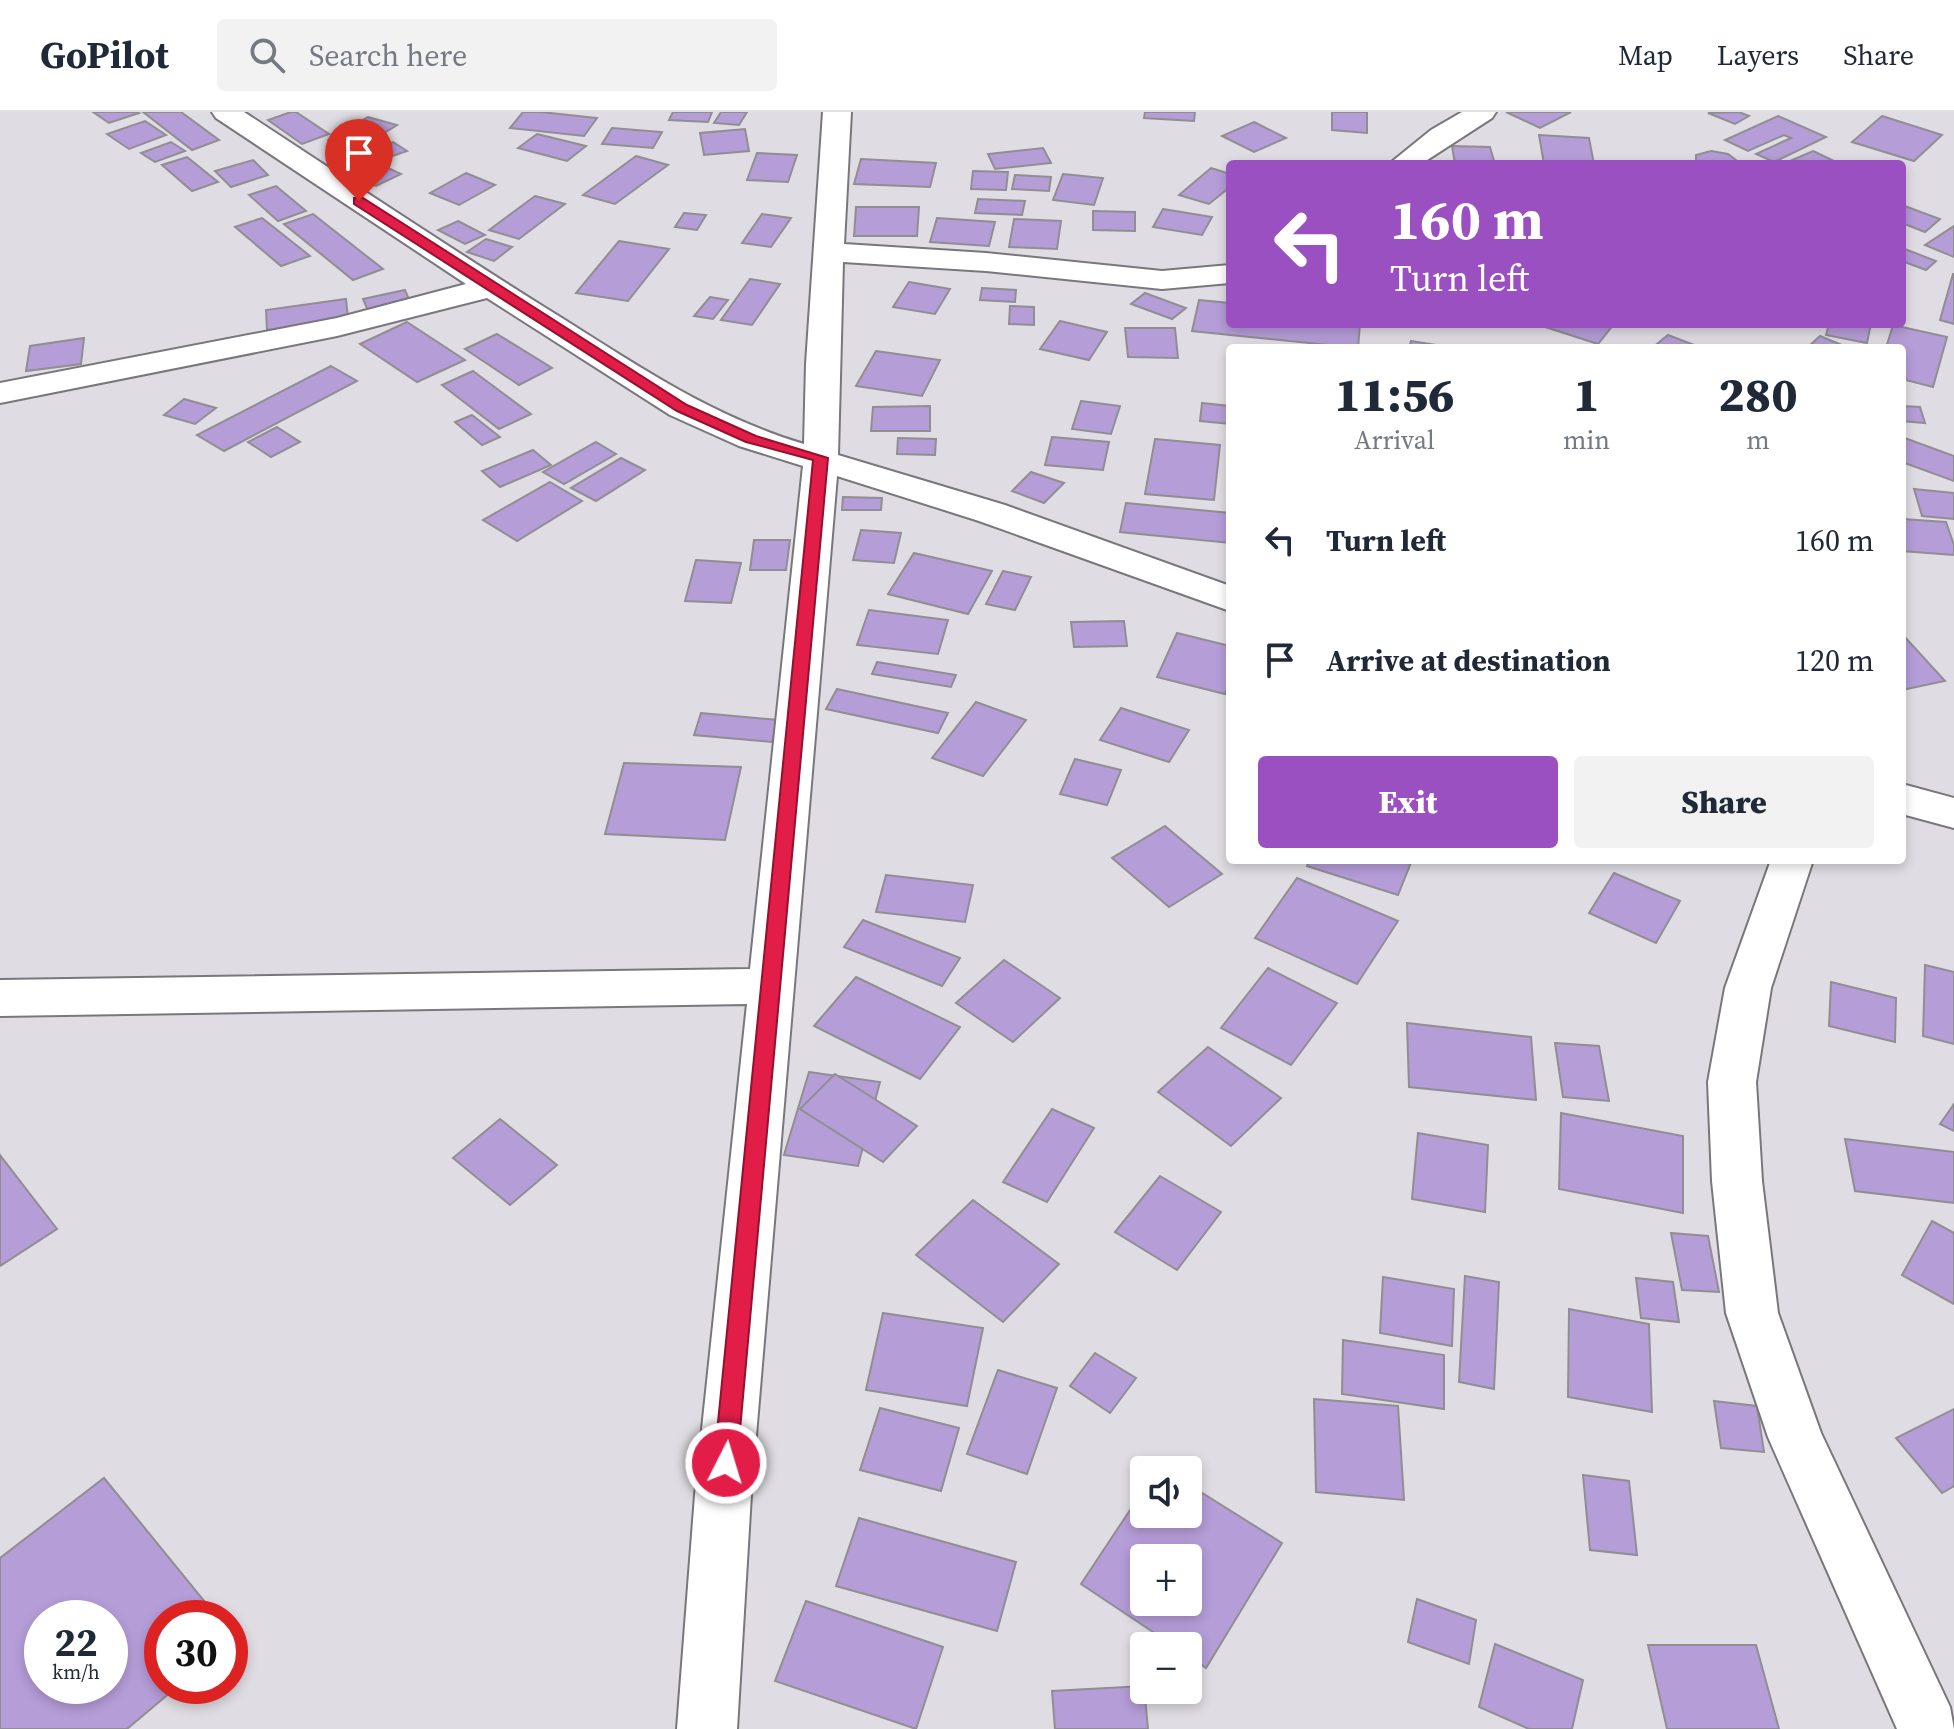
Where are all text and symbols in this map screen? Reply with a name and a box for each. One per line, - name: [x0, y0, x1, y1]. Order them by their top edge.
- search box: [217, 19, 777, 91]
- text: GoPilot: [40, 29, 169, 81]
- icon: search: [245, 33, 289, 77]
- text: Search here: [309, 35, 467, 76]
- text: Map: [1618, 36, 1673, 74]
- text: Layers: [1717, 36, 1799, 74]
- text: Share: [1843, 36, 1914, 74]
- pin: [325, 119, 393, 201]
- icon: arrive: [337, 131, 381, 175]
- text: 160 m: [1390, 181, 1544, 258]
- icon: left: [1258, 192, 1362, 296]
- text: Turn left: [1390, 254, 1529, 303]
- text: 11:56: [1334, 361, 1455, 427]
- text: 1: [1573, 361, 1600, 427]
- text: 280: [1718, 361, 1798, 427]
- text: Arrival: [1354, 422, 1435, 458]
- text: min: [1563, 422, 1610, 458]
- text: m: [1746, 422, 1770, 458]
- icon: left: [1258, 518, 1302, 562]
- text: Turn left: [1326, 520, 1446, 561]
- text: 160 m: [1795, 520, 1874, 561]
- icon: arrive: [1258, 638, 1302, 682]
- text: Arrive at destination: [1326, 640, 1611, 681]
- text: 120 m: [1795, 640, 1874, 681]
- button: Exit: [1258, 756, 1558, 848]
- button: Share: [1574, 756, 1874, 848]
- position arrow: [684, 1421, 768, 1505]
- map controls: [1130, 1456, 1202, 1704]
- button: sound: [1130, 1456, 1202, 1528]
- button: +: [1130, 1544, 1202, 1616]
- speed limit sign: 30: [144, 1600, 248, 1704]
- text: 22: [54, 1615, 98, 1669]
- button: −: [1130, 1632, 1202, 1704]
- text: km/h: [52, 1658, 100, 1686]

